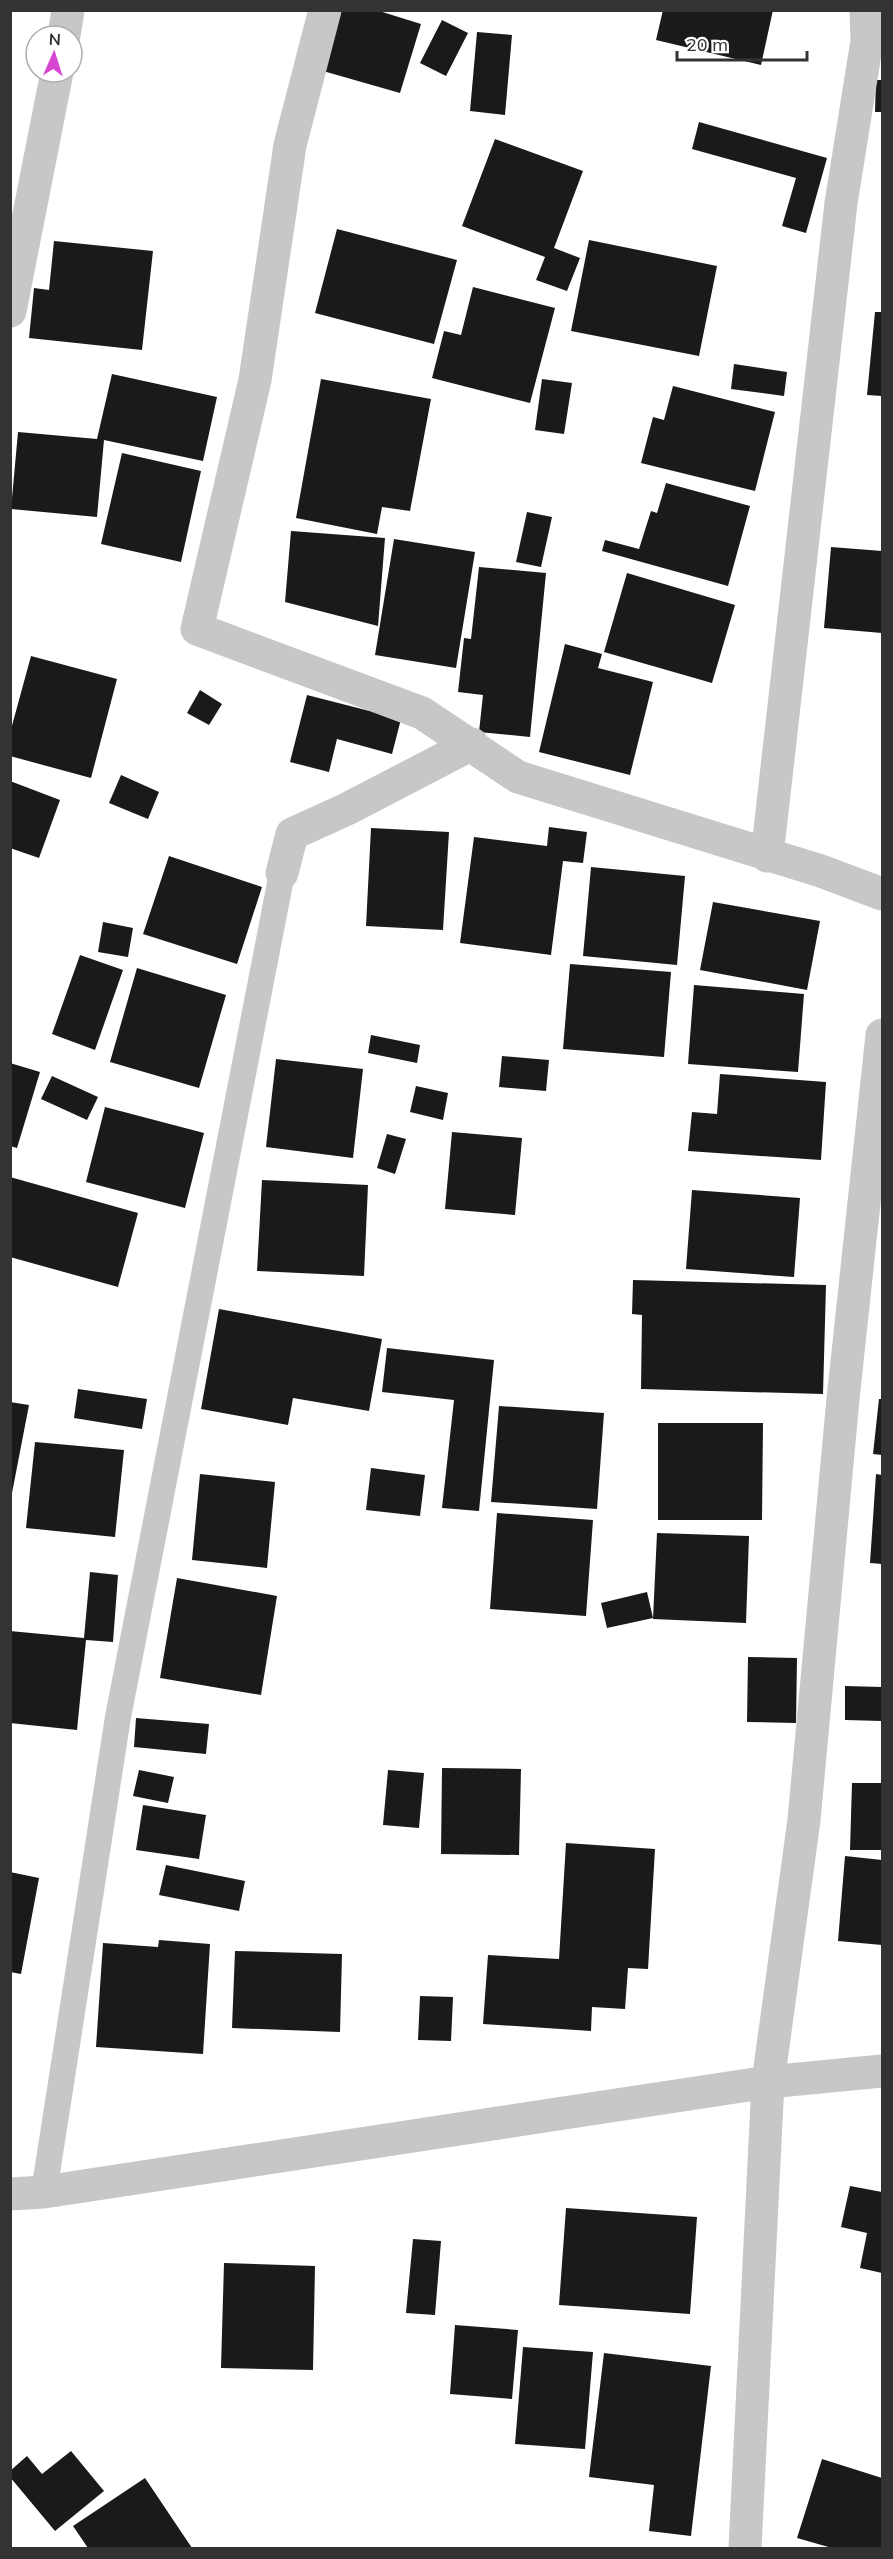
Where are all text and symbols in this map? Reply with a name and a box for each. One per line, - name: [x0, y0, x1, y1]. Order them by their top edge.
- north arrow: [24, 24, 84, 84]
- scale bar: [677, 24, 808, 62]
- text: N: [48, 29, 61, 49]
- text: 20 m: [686, 33, 728, 56]

